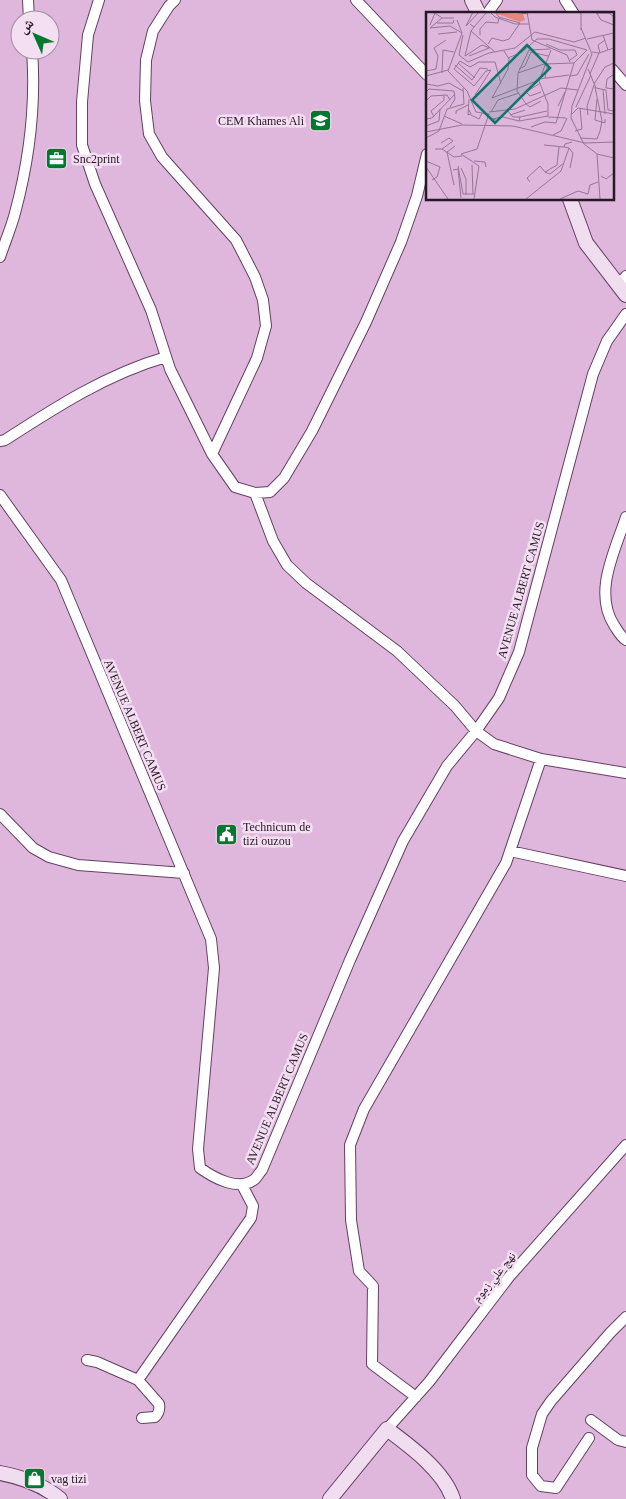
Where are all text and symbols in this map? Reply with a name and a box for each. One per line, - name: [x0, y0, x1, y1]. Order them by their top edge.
- north arrow: [10, 10, 60, 60]
- inset map: [426, 12, 614, 200]
- text: ش: [16, 16, 38, 37]
- school or university icon: CEM Khames Ali: [308, 109, 332, 133]
- place label: CEM Khames Ali: [218, 114, 305, 128]
- office icon: Snc2print: [45, 147, 69, 171]
- place label: Snc2print: [73, 152, 120, 166]
- street label: AVENUE ALBERT CAMUS: [495, 520, 547, 660]
- street label: AVENUE ALBERT CAMUS: [101, 657, 169, 793]
- place label: Technicum de tizi ouzou: [243, 820, 310, 848]
- public building icon: Technicum de tizi ouzou: [215, 822, 239, 846]
- street label: AVENUE ALBERT CAMUS: [243, 1031, 311, 1167]
- street label: نهج علي زموم: [469, 1249, 521, 1307]
- shop icon: vag tizi: [23, 1467, 47, 1491]
- place label: vag tizi: [51, 1472, 87, 1486]

